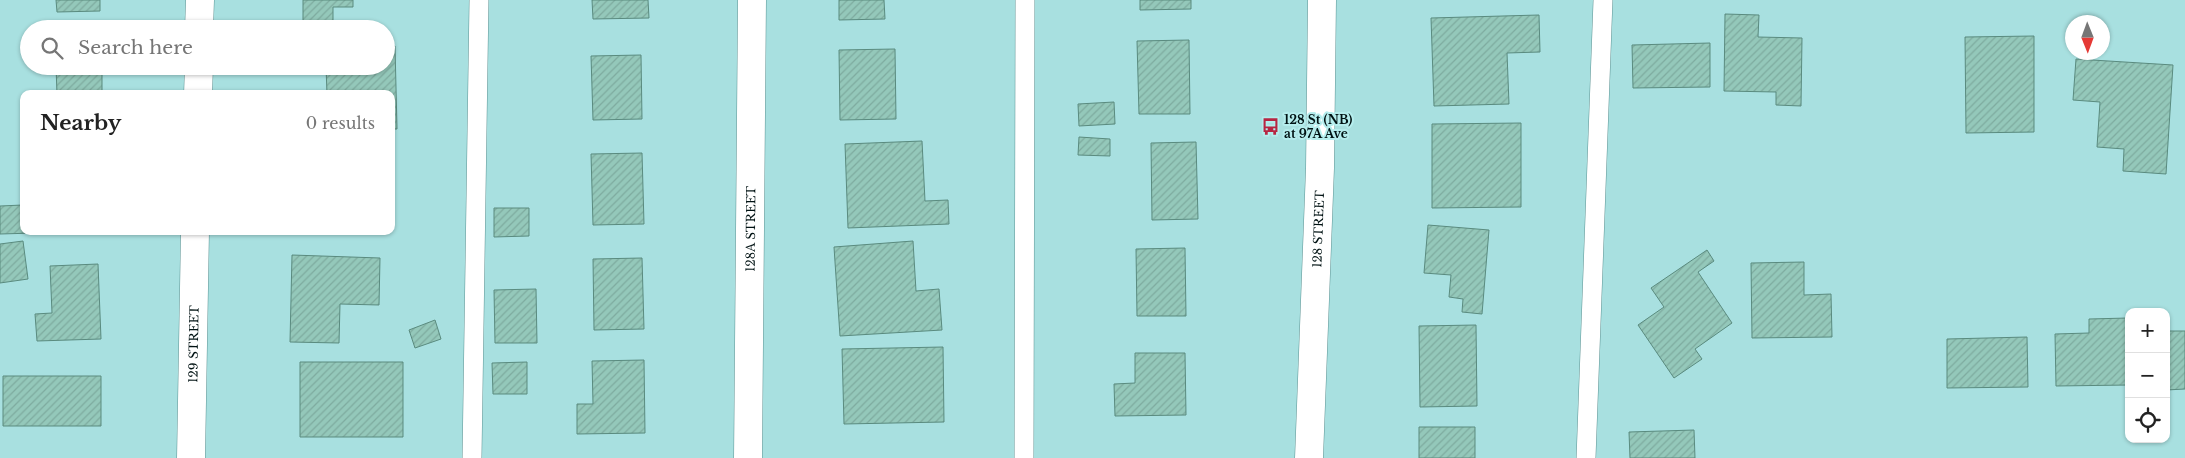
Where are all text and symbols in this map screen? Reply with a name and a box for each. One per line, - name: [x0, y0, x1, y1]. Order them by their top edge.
- north arrow: [2065, 15, 2110, 60]
- search box: [20, 20, 395, 75]
- icon: search: [38, 34, 66, 62]
- text: Search here: [78, 36, 193, 59]
- text: Nearby: [40, 110, 121, 136]
- place label: 128 St (NB) at 97A Ave: [1284, 112, 1352, 141]
- text: 0 results: [306, 113, 375, 133]
- bus stop icon: 128 St (NB) at 97A Ave: [1260, 116, 1280, 136]
- street label: 128A STREET: [742, 186, 758, 272]
- street label: 128 STREET: [1309, 190, 1327, 268]
- street label: 129 STREET: [185, 305, 201, 383]
- map controls: [2125, 308, 2170, 443]
- button: +: [2125, 308, 2170, 353]
- button: −: [2125, 353, 2170, 398]
- button: locate: [2125, 398, 2170, 443]

